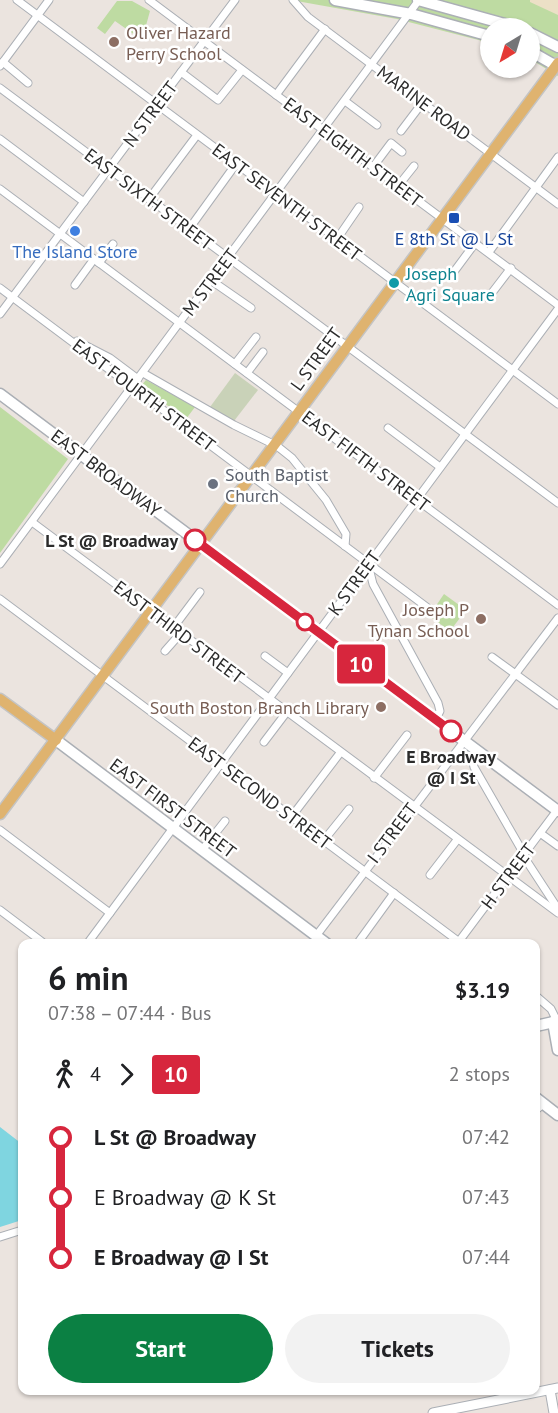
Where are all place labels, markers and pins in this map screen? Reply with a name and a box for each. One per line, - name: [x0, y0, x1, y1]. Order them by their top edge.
- place label: Oliver Hazard Perry School: [126, 21, 231, 65]
- marker: Oliver Hazard Perry School: [107, 35, 121, 49]
- marker: E 8th St @ L St: [447, 211, 461, 225]
- marker: The Island Store: [68, 224, 82, 238]
- place label: E 8th St @ L St: [395, 227, 513, 250]
- place label: The Island Store: [12, 240, 138, 263]
- place label: Joseph Agri Square: [405, 262, 495, 306]
- marker: Joseph Agri Square: [387, 276, 401, 290]
- place label: South Baptist Church: [225, 463, 328, 507]
- marker: South Baptist Church: [206, 477, 220, 491]
- place label: L St @ Broadway: [45, 529, 178, 552]
- marker: L St @ Broadway: [184, 529, 206, 551]
- place label: Joseph P Tynan School: [367, 598, 470, 642]
- marker: Joseph P Tynan School: [474, 612, 488, 626]
- unlabelled marker: [296, 613, 314, 631]
- place label: South Boston Branch Library: [150, 696, 370, 719]
- marker: South Boston Branch Library: [374, 700, 388, 714]
- marker: E Broadway @ I St: [440, 720, 462, 742]
- place label: E Broadway @ I St: [406, 745, 496, 789]

